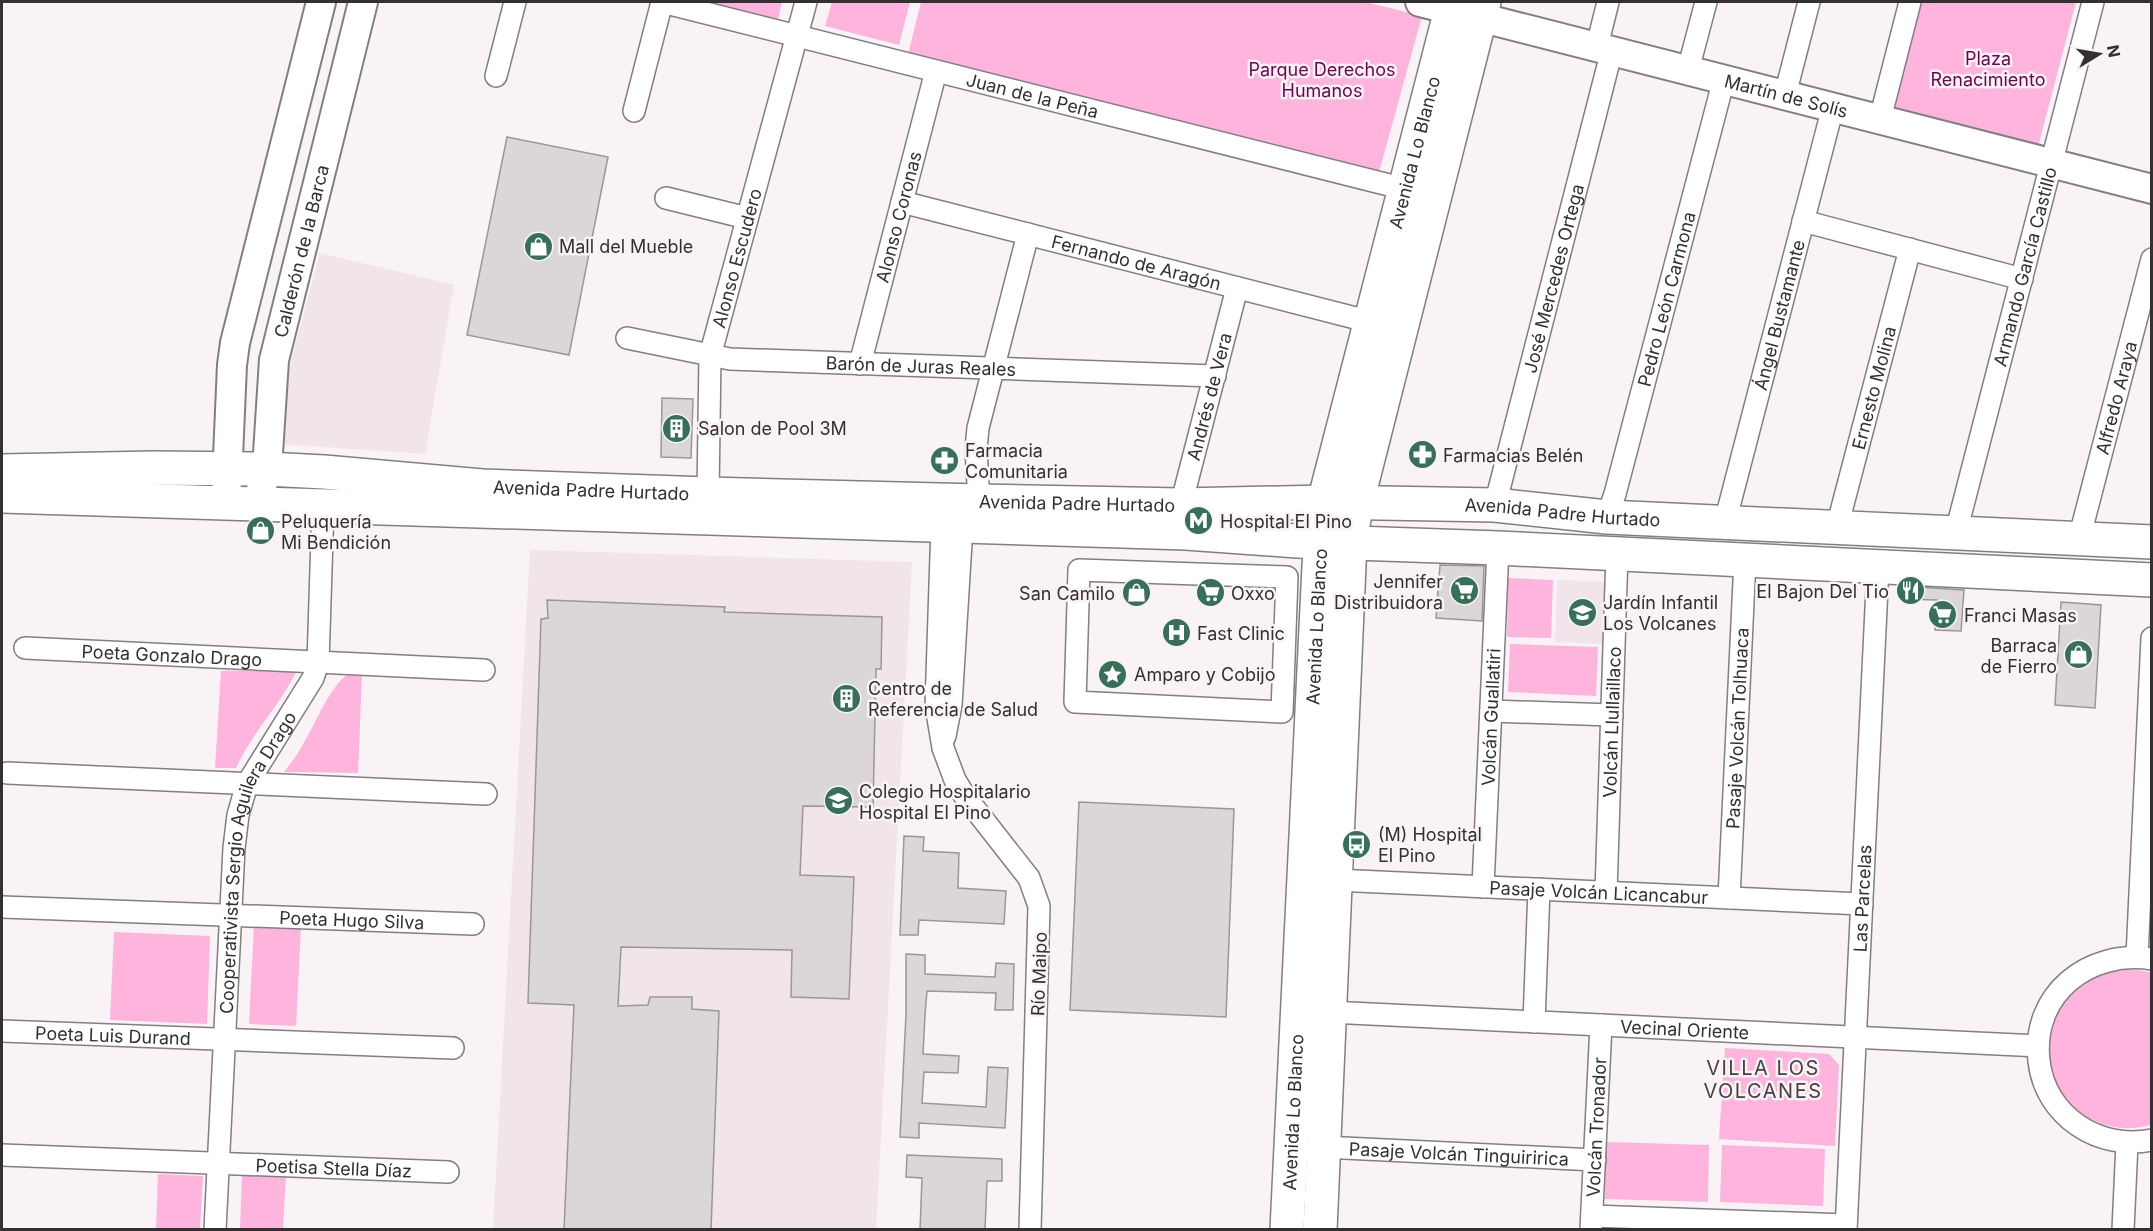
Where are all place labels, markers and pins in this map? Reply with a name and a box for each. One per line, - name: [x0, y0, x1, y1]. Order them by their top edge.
- shop icon: Mall del Mueble: [522, 230, 554, 262]
- place label: Mall del Mueble: [559, 236, 693, 257]
- building icon: Salon de Pool 3M: [661, 412, 693, 444]
- place label: Salon de Pool 3M: [698, 418, 847, 439]
- pharmacy icon: Farmacias Belén: [1406, 439, 1438, 471]
- place label: Farmacia Comunitaria: [965, 440, 1068, 482]
- pharmacy icon: Farmacia Comunitaria: [928, 444, 960, 476]
- place label: Farmacias Belén: [1443, 445, 1583, 466]
- metro station icon: Hospital El Pino: [1183, 505, 1215, 537]
- place label: Peluquería Mi Bendición: [281, 511, 391, 553]
- place label: Hospital El Pino: [1220, 511, 1352, 532]
- shop icon: Peluquería Mi Bendición: [244, 515, 276, 547]
- place label: Jennifer Distribuidora: [1334, 571, 1443, 613]
- supermarket icon: Jennifer Distribuidora: [1448, 575, 1480, 607]
- restaurant icon: El Bajon Del Tio: [1894, 575, 1926, 607]
- shop icon: San Camilo: [1120, 577, 1152, 609]
- supermarket icon: Oxxo: [1194, 577, 1226, 609]
- place label: El Bajon Del Tio: [1756, 581, 1889, 602]
- place label: San Camilo: [1019, 583, 1115, 604]
- place label: Oxxo: [1231, 583, 1275, 604]
- place label: Jardín Infantil Los Volcanes: [1603, 592, 1718, 634]
- school or university icon: Jardín Infantil Los Volcanes: [1566, 596, 1598, 628]
- supermarket icon: Franci Masas: [1927, 599, 1959, 631]
- place label: Franci Masas: [1964, 605, 2077, 626]
- hospital icon: Fast Clinic: [1160, 617, 1192, 649]
- place label: Fast Clinic: [1197, 623, 1285, 644]
- place label: Barraca de Fierro: [1981, 635, 2057, 677]
- shop icon: Barraca de Fierro: [2062, 639, 2094, 671]
- place icon: Amparo y Cobijo: [1097, 658, 1129, 690]
- place label: Amparo y Cobijo: [1134, 664, 1275, 685]
- place label: Centro de Referencia de Salud: [868, 678, 1038, 720]
- building icon: Centro de Referencia de Salud: [831, 682, 863, 714]
- place label: Colegio Hospitalario Hospital El Pino: [859, 781, 1031, 823]
- school or university icon: Colegio Hospitalario Hospital El Pino: [822, 785, 854, 817]
- place label: (M) Hospital El Pino: [1378, 824, 1482, 866]
- bus stop icon: (M) Hospital El Pino: [1341, 828, 1373, 860]

